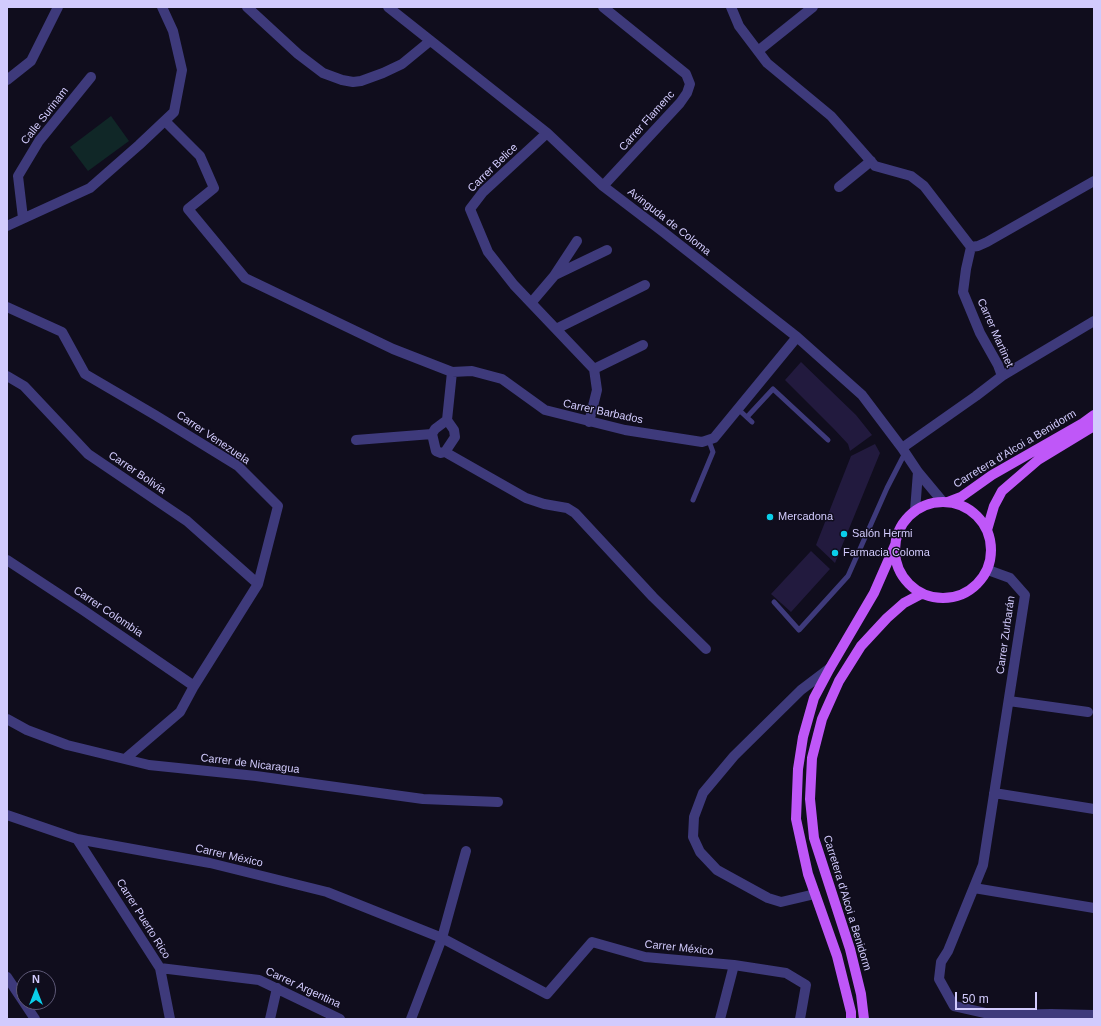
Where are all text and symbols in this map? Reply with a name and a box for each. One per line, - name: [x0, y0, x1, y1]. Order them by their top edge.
- street label: Calle Surinam: [19, 85, 71, 147]
- street label: Carrer Flamenc: [617, 88, 677, 154]
- street label: Carrer Belice: [465, 141, 521, 195]
- street label: Avinguda de Coloma: [625, 185, 713, 259]
- street label: Carrer Martinet: [974, 297, 1016, 369]
- street label: Carrer Barbados: [562, 397, 644, 427]
- street label: Carretera d'Alcoi a Benidorm: [951, 407, 1079, 491]
- street label: Carrer Venezuela: [174, 409, 252, 467]
- street label: Carrer Bolivia: [106, 449, 168, 497]
- place label: Mercadona: [778, 510, 833, 524]
- marker: Mercadona: [765, 512, 775, 522]
- place label: Salón Hermi: [852, 527, 913, 541]
- marker: Salón Hermi: [839, 529, 849, 539]
- place label: Farmacia Coloma: [843, 546, 930, 560]
- marker: Farmacia Coloma: [830, 548, 840, 558]
- street label: Carrer Colombia: [71, 584, 145, 640]
- street label: Carrer Zurbarán: [994, 595, 1018, 675]
- street label: Carrer de Nicaragua: [200, 751, 300, 777]
- street label: Carretera d'Alcoi a Benidorm: [820, 834, 874, 972]
- street label: Carrer México: [194, 842, 264, 870]
- street label: Carrer Puerto Rico: [113, 877, 173, 961]
- street label: Carrer México: [644, 938, 714, 958]
- street label: Carrer Argentina: [263, 965, 343, 1011]
- north arrow: [16, 970, 56, 1010]
- text: N: [32, 973, 40, 985]
- scale bar: [957, 984, 1039, 1010]
- text: 50 m: [962, 992, 989, 1006]

